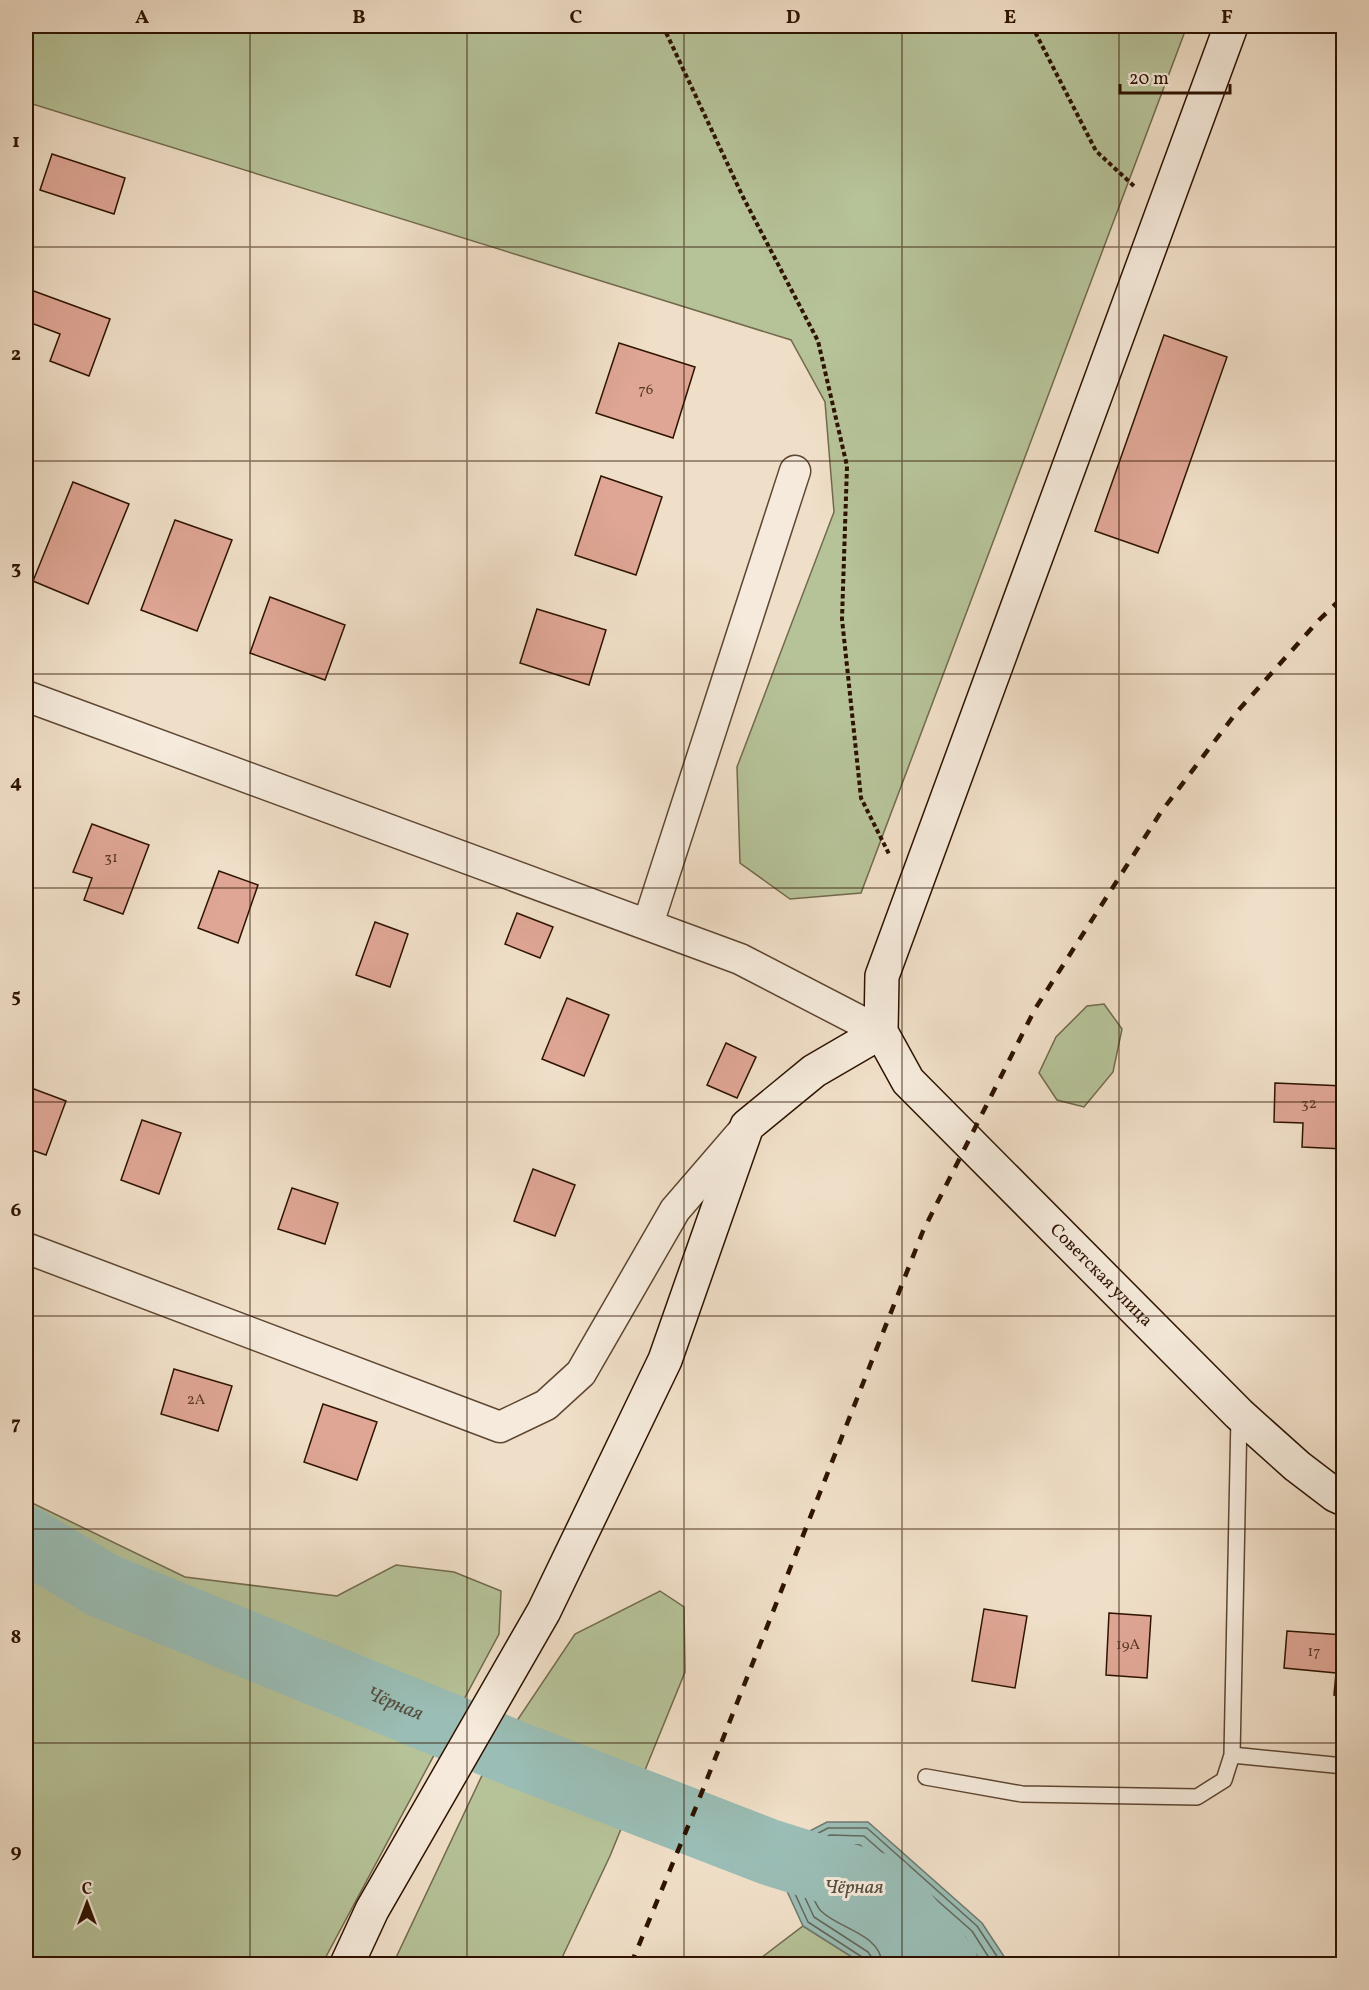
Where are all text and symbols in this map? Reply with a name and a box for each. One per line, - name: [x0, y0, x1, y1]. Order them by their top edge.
- text: A: [135, 4, 149, 32]
- text: B: [352, 4, 366, 32]
- text: C: [570, 4, 583, 32]
- text: D: [786, 4, 800, 32]
- text: E: [1004, 4, 1016, 32]
- text: F: [1221, 4, 1233, 32]
- scale bar: [1120, 57, 1230, 95]
- text: 20 m: [1129, 67, 1169, 92]
- text: 1: [12, 128, 20, 156]
- text: 2: [11, 341, 21, 369]
- house number: 76: [639, 380, 653, 401]
- text: 3: [11, 555, 21, 583]
- text: 4: [10, 769, 22, 797]
- house number: 31: [104, 848, 118, 869]
- text: 5: [11, 983, 21, 1011]
- house number: 32: [1301, 1094, 1317, 1115]
- text: 6: [11, 1197, 22, 1225]
- street label: Советская улица: [1044, 1218, 1158, 1333]
- house number: 2А: [187, 1390, 206, 1411]
- text: 7: [11, 1410, 21, 1438]
- text: 8: [11, 1624, 21, 1652]
- house number: 19А: [1116, 1635, 1141, 1656]
- house number: 17: [1307, 1642, 1321, 1663]
- water label: Чёрная: [362, 1681, 427, 1729]
- text: 9: [10, 1838, 22, 1866]
- north arrow: [57, 1873, 117, 1933]
- water label: Чёрная: [825, 1874, 883, 1902]
- text: С: [82, 1879, 92, 1901]

